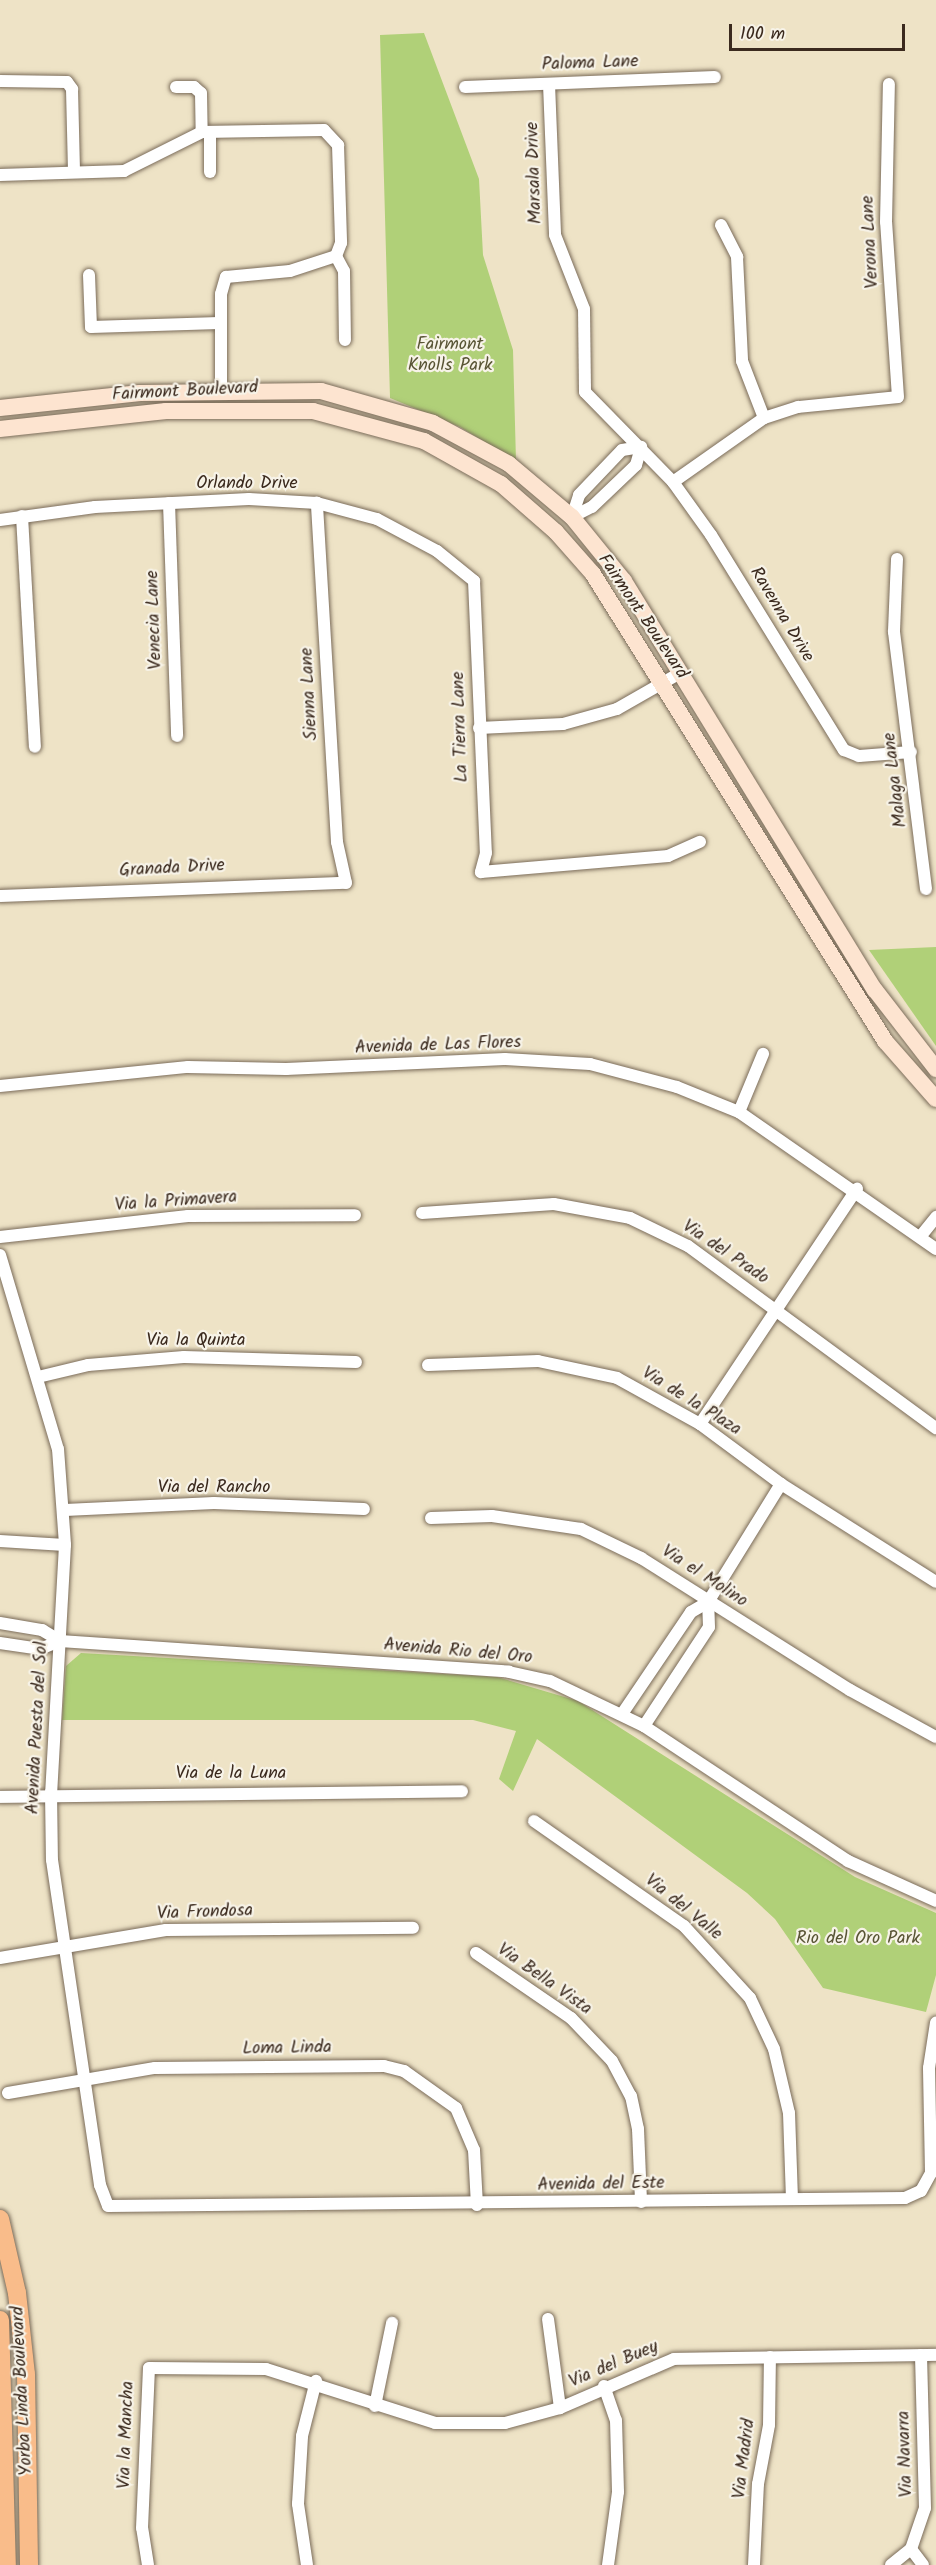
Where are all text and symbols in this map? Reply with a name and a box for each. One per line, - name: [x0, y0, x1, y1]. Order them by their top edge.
- scale bar: [732, 12, 908, 50]
- text: 100 m: [740, 20, 785, 49]
- street label: Paloma Lane: [541, 52, 639, 76]
- street label: Marsala Drive: [522, 121, 548, 225]
- street label: Verona Lane: [858, 195, 884, 289]
- park label: Fairmont Knolls Park: [408, 335, 492, 378]
- street label: Fairmont Boulevard: [111, 377, 259, 407]
- street label: Orlando Drive: [196, 473, 298, 495]
- street label: Fairmont Boulevard: [592, 550, 692, 684]
- street label: Ravenna Drive: [744, 564, 818, 666]
- street label: Venecia Lane: [142, 570, 168, 670]
- street label: Sienna Lane: [297, 647, 323, 741]
- street label: La Tierra Lane: [448, 671, 474, 783]
- street label: Malaga Lane: [879, 731, 913, 829]
- street label: Granada Drive: [119, 855, 225, 883]
- street label: Avenida de Las Flores: [355, 1032, 521, 1060]
- street label: Via la Primavera: [114, 1187, 238, 1217]
- street label: Via del Prado: [678, 1216, 772, 1290]
- street label: Via la Quinta: [146, 1330, 246, 1352]
- street label: Via de la Plaza: [637, 1363, 745, 1441]
- street label: Via del Rancho: [158, 1477, 270, 1499]
- street label: Via el Molino: [657, 1541, 751, 1613]
- street label: Avenida Rio del Oro: [383, 1635, 533, 1669]
- street label: Avenida Puesta del Sol: [23, 1641, 53, 1815]
- street label: Via de la Luna: [176, 1763, 286, 1785]
- street label: Via del Valle: [640, 1870, 726, 1946]
- street label: Via Frondosa: [157, 1901, 253, 1925]
- park label: Rio del Oro Park: [796, 1928, 920, 1950]
- street label: Via Bella Vista: [493, 1939, 595, 2021]
- street label: Loma Linda: [242, 2037, 332, 2061]
- street label: Avenida del Este: [537, 2173, 665, 2197]
- street label: Yorba Linda Boulevard: [8, 2306, 38, 2476]
- street label: Via del Buey: [566, 2337, 662, 2393]
- street label: Via la Mancha: [114, 2381, 140, 2489]
- street label: Via Navarra: [894, 2410, 918, 2498]
- street label: Via Madrid: [729, 2418, 761, 2500]

